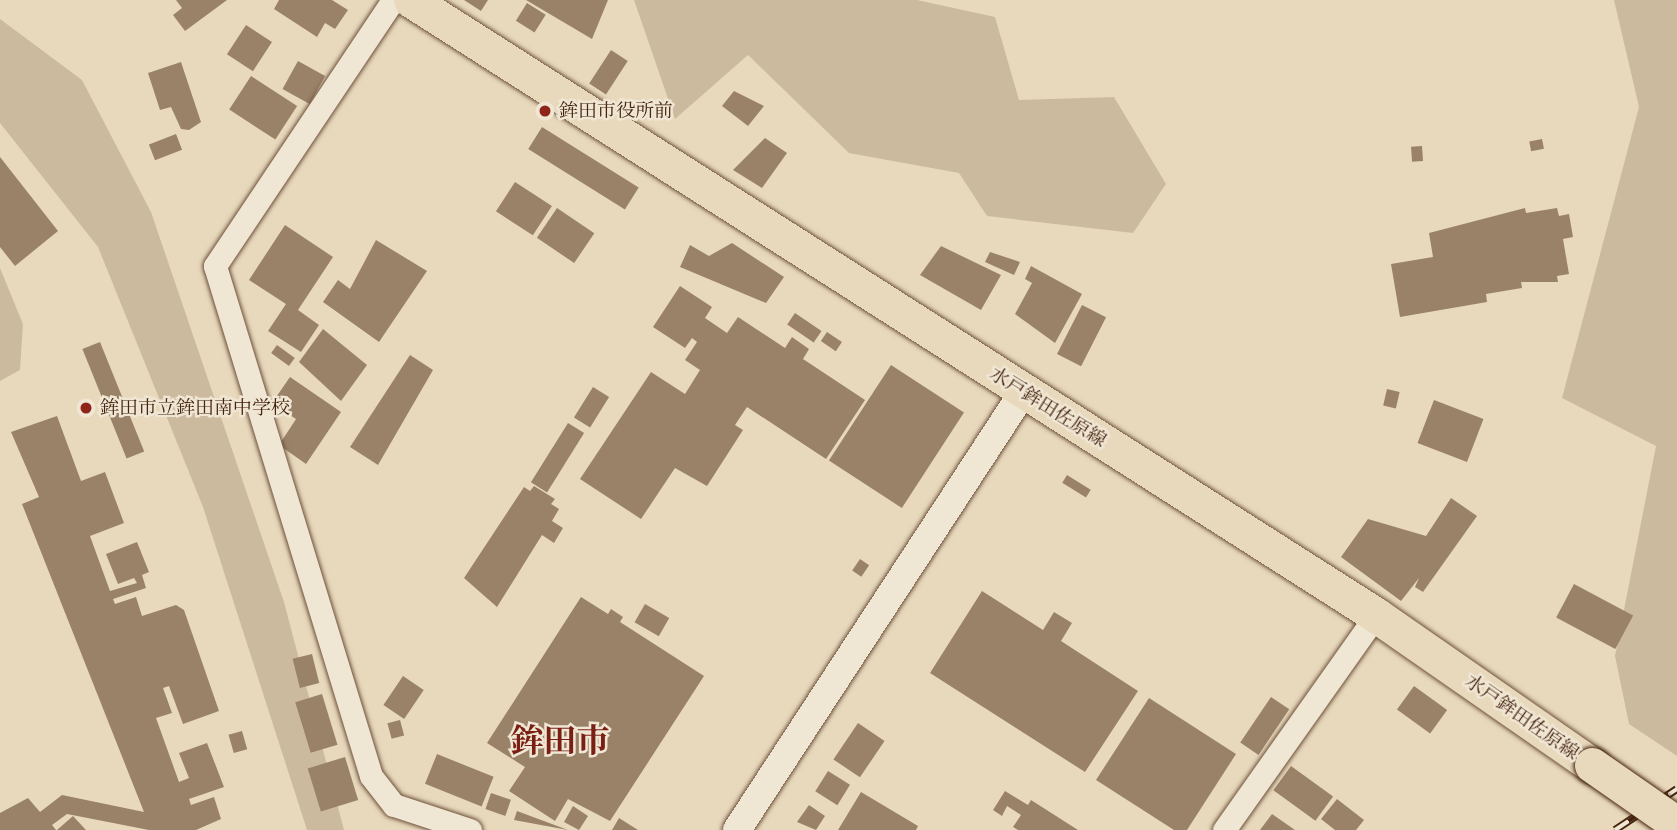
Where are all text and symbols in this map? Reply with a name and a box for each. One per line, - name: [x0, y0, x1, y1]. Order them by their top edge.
- place label: 鉾田市役所前: [559, 100, 673, 122]
- marker: 鉾田市役所前: [537, 103, 553, 119]
- street label: 水戸鉾田佐原線: [986, 362, 1110, 452]
- place label: 鉾田市立鉾田南中学校: [100, 397, 290, 419]
- marker: 鉾田市立鉾田南中学校: [78, 400, 94, 416]
- street label: 水戸鉾田佐原線: [1461, 670, 1583, 764]
- district label: 鉾田市: [511, 721, 609, 761]

